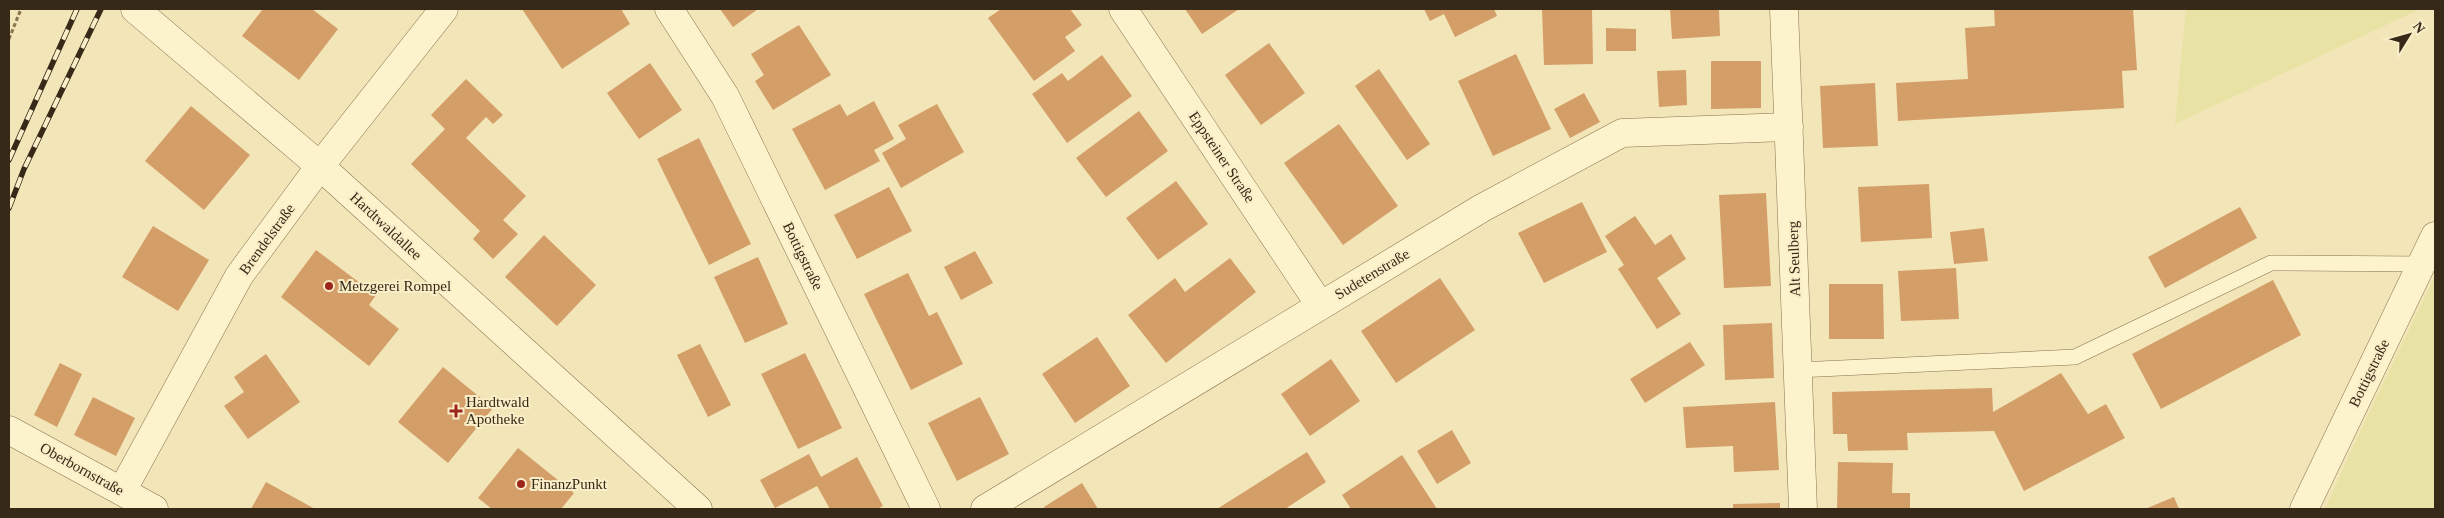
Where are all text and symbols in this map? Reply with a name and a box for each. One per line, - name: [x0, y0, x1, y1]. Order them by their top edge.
- north arrow: [2384, 10, 2434, 60]
- text: N: [2410, 19, 2428, 36]
- street label: Eppsteiner Straße: [1186, 108, 1259, 206]
- street label: Hardtwaldallee: [347, 189, 425, 263]
- street label: Brendelstraße: [236, 200, 298, 277]
- street label: Bottigstraße: [780, 220, 826, 293]
- street label: Alt Seulberg: [1785, 220, 1803, 297]
- street label: Sudetenstraße: [1332, 245, 1412, 303]
- place label: Metzgerei Rompel: [339, 278, 451, 294]
- marker: Metzgerei Rompel: [323, 280, 335, 292]
- street label: Bottigstraße: [2346, 336, 2392, 409]
- place label: Hardtwald Apotheke: [466, 394, 530, 427]
- marker: Hardtwald Apotheke: [450, 405, 462, 417]
- street label: Oberbornstraße: [37, 439, 127, 499]
- place label: FinanzPunkt: [531, 476, 608, 492]
- marker: FinanzPunkt: [515, 478, 527, 490]

